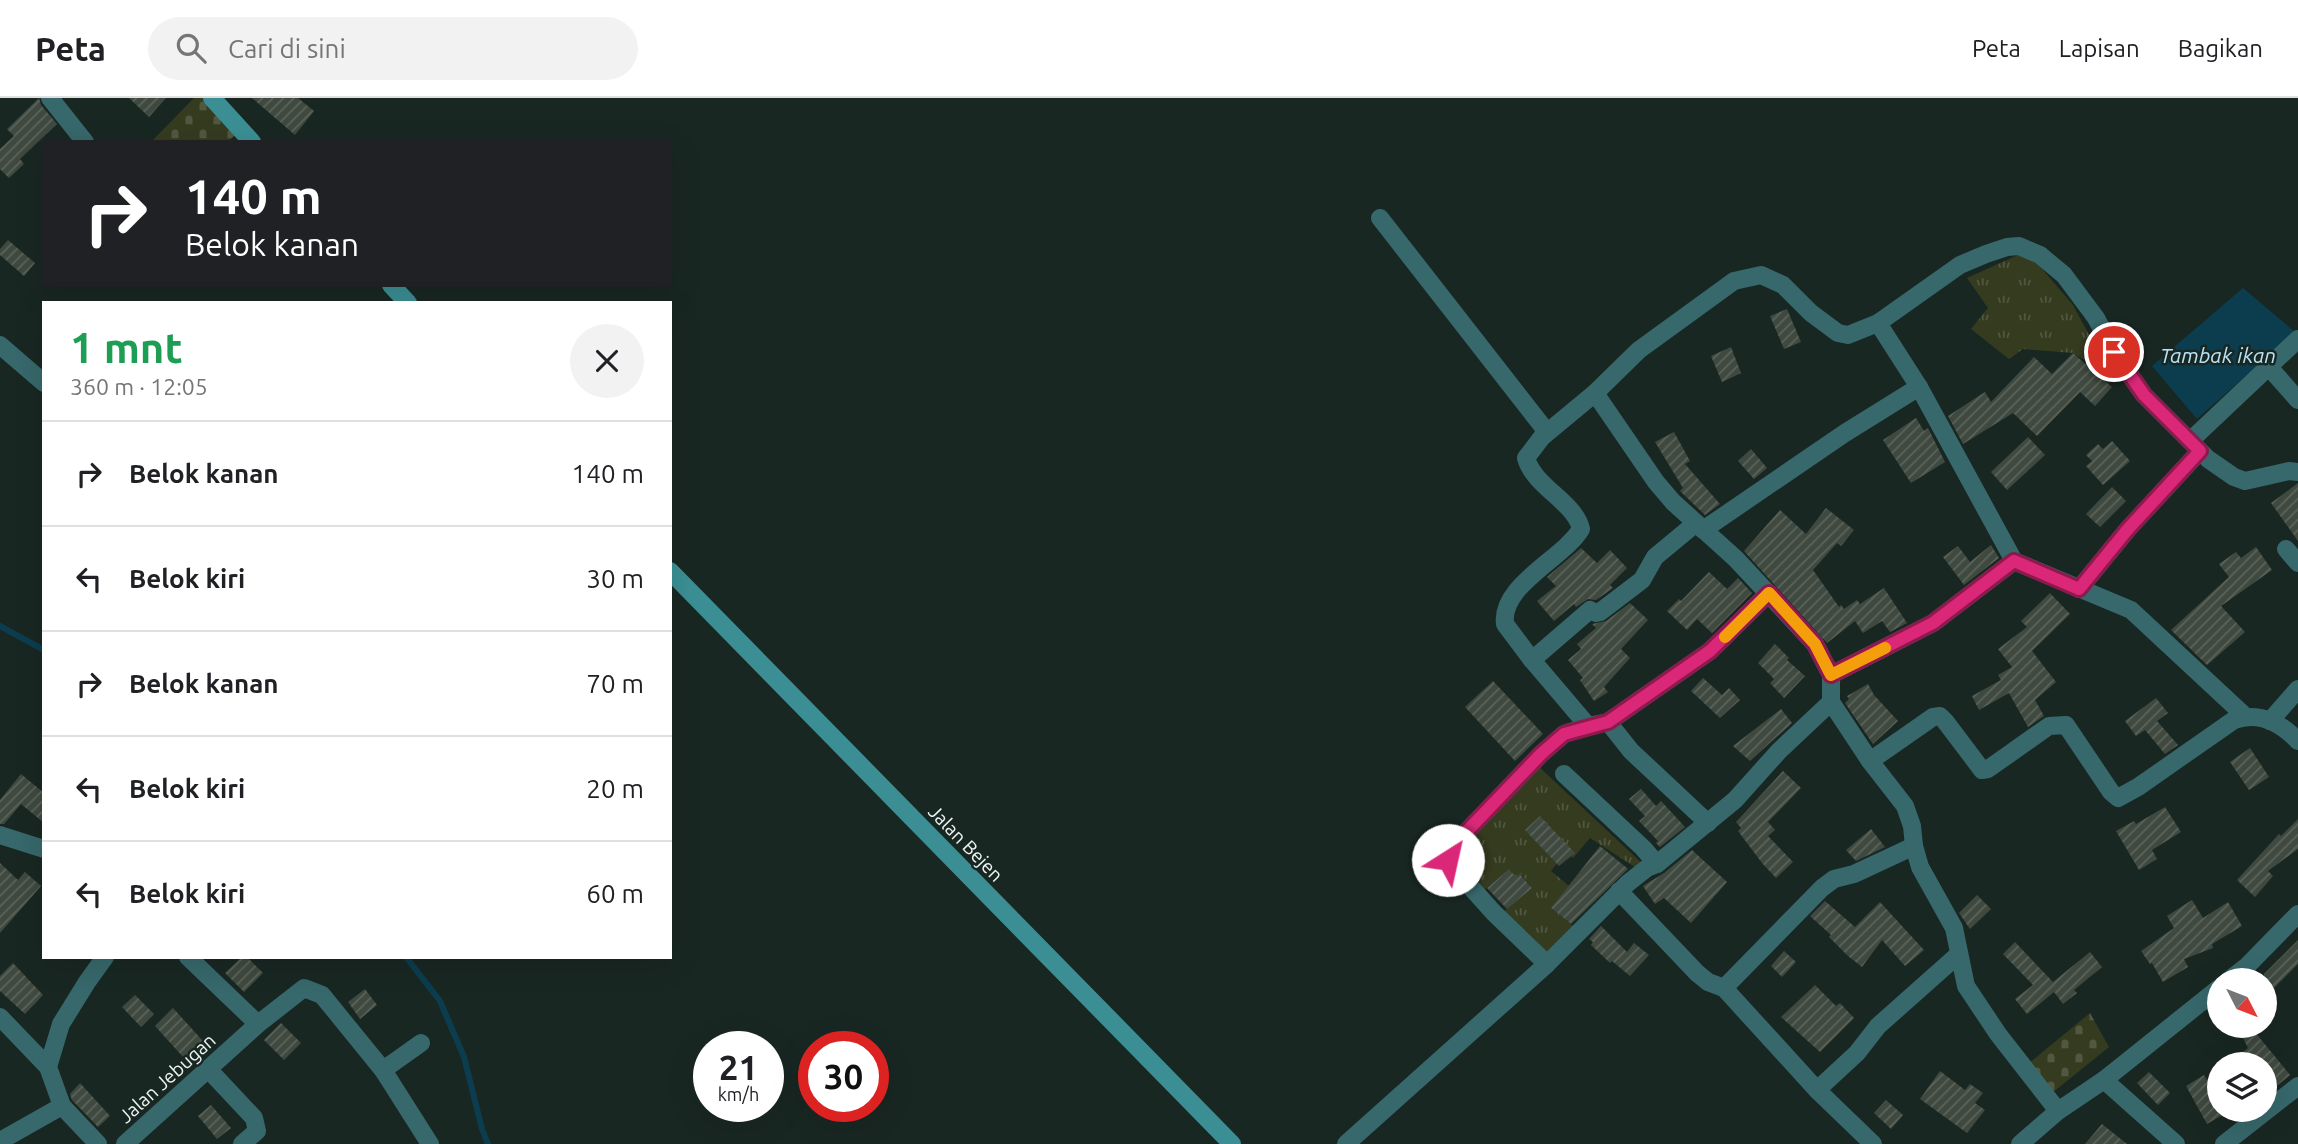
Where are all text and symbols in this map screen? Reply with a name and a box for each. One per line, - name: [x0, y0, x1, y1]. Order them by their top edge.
- search box: [148, 17, 638, 80]
- icon: search: [172, 29, 210, 67]
- text: Peta: [35, 30, 106, 67]
- text: Cari di sini: [228, 34, 346, 63]
- text: Peta: [1972, 35, 2021, 62]
- text: Lapisan: [2059, 35, 2140, 62]
- text: Bagikan: [2178, 35, 2263, 62]
- icon: right: [70, 168, 161, 259]
- text: 140 m: [185, 168, 322, 223]
- text: Belok kanan: [185, 226, 359, 262]
- pin: [2084, 322, 2144, 382]
- text: 1 mnt: [70, 324, 183, 371]
- button: close: [570, 324, 644, 398]
- icon: arrive: [2095, 333, 2133, 371]
- water label: Tambak ikan: [2160, 343, 2276, 367]
- text: 360 m · 12:05: [70, 374, 208, 399]
- icon: right: [70, 455, 108, 493]
- text: Belok kanan: [129, 459, 279, 488]
- text: 140 m: [572, 459, 644, 488]
- icon: left: [70, 560, 108, 598]
- text: Belok kiri: [129, 564, 245, 593]
- text: 30 m: [586, 564, 644, 593]
- icon: right: [70, 665, 108, 703]
- text: Belok kanan: [129, 669, 279, 698]
- text: 70 m: [586, 669, 644, 698]
- icon: left: [70, 770, 108, 808]
- text: Belok kiri: [129, 774, 245, 803]
- text: 20 m: [586, 774, 644, 803]
- street label: Jalan Bejen: [924, 800, 1008, 886]
- position arrow: [1411, 823, 1485, 897]
- icon: left: [70, 875, 108, 913]
- text: Belok kiri: [129, 879, 245, 908]
- text: 60 m: [586, 879, 644, 908]
- north arrow: [2207, 968, 2277, 1038]
- map controls: [2207, 968, 2277, 1122]
- street label: Jalan Jebugan: [114, 1029, 220, 1127]
- speed limit sign: 30: [798, 1031, 889, 1122]
- text: 21: [719, 1047, 758, 1087]
- button: layers: [2207, 1052, 2277, 1122]
- text: km/h: [718, 1084, 759, 1104]

